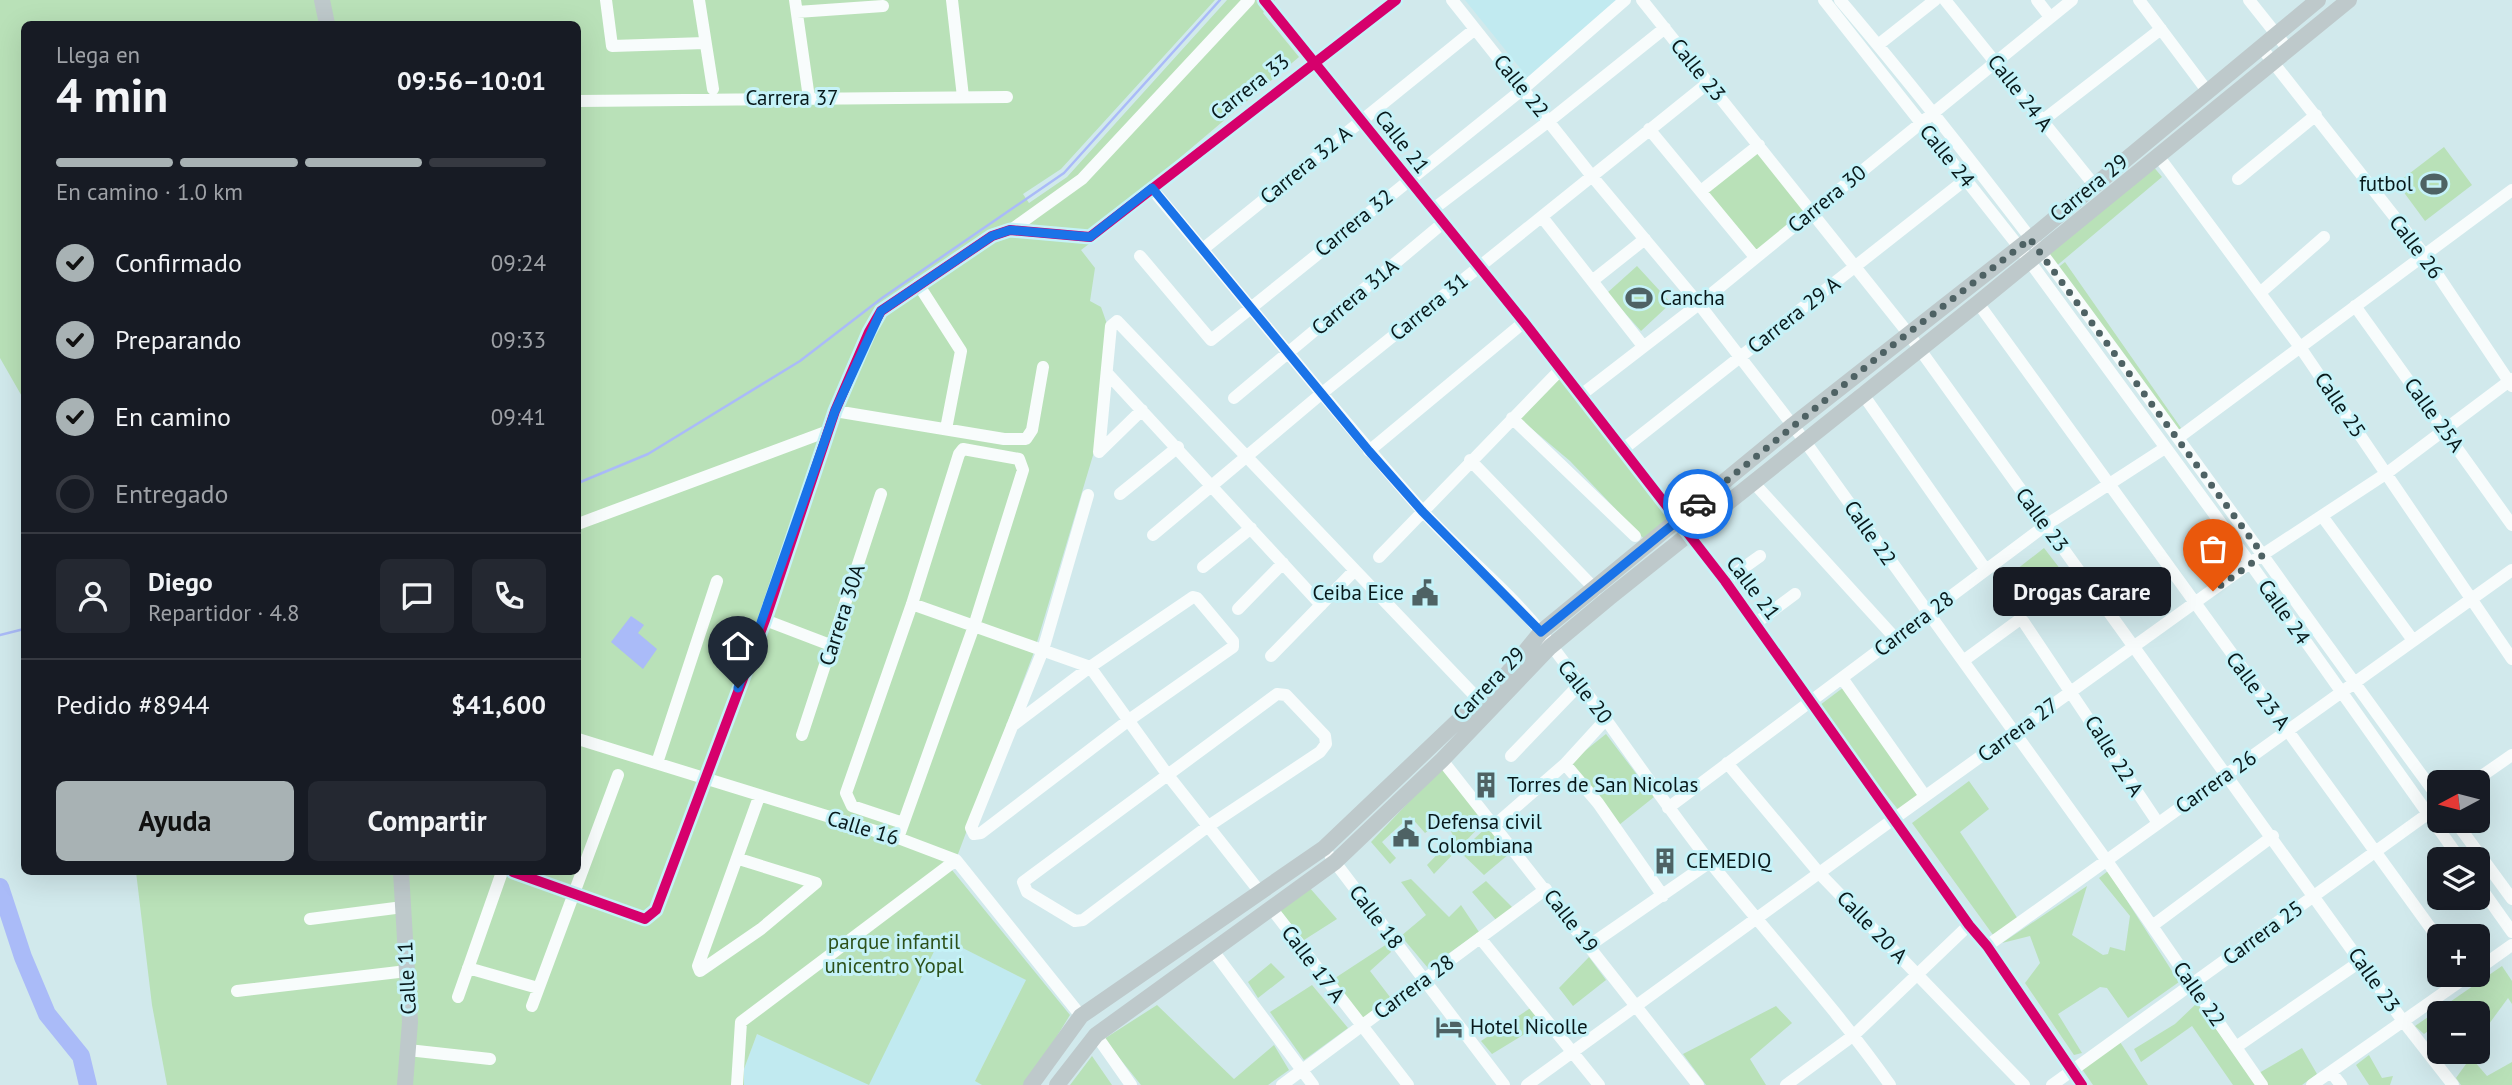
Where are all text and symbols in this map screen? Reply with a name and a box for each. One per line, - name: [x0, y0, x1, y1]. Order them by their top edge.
- street label: Calle 23: [1665, 33, 1732, 107]
- text: Llega en: [56, 40, 140, 69]
- street label: Carrera 33: [1205, 47, 1295, 126]
- street label: Calle 22: [1488, 49, 1555, 123]
- street label: Calle 24 A: [1982, 49, 2059, 137]
- text: 09:56–10:01: [397, 64, 546, 97]
- text: 4 min: [56, 65, 168, 125]
- street label: Carrera 37: [745, 84, 839, 111]
- street label: Calle 21: [1369, 104, 1436, 179]
- street label: Carrera 32 A: [1254, 119, 1358, 210]
- street label: Calle 24: [1914, 119, 1981, 193]
- street label: Carrera 29: [2044, 148, 2133, 227]
- street label: Carrera 30: [1782, 159, 1871, 238]
- sports icon: futbol: [2419, 169, 2449, 199]
- place label: futbol: [2359, 170, 2413, 197]
- text: En camino · 1.0 km: [56, 177, 243, 206]
- street label: Carrera 32: [1309, 183, 1398, 262]
- street label: Calle 26: [2384, 209, 2449, 284]
- icon: check: [56, 244, 94, 282]
- text: Confirmado: [115, 246, 242, 279]
- text: 09:24: [491, 248, 546, 277]
- street label: Carrera 31A: [1306, 252, 1404, 341]
- street label: Carrera 31: [1384, 267, 1473, 346]
- street label: Carrera 29 A: [1742, 270, 1846, 359]
- sports icon: Cancha: [1624, 283, 1654, 313]
- place label: Cancha: [1660, 284, 1725, 311]
- icon: check: [56, 321, 94, 359]
- text: Preparando: [115, 323, 242, 356]
- text: 09:33: [491, 325, 546, 354]
- street label: Calle 25: [2309, 367, 2372, 443]
- street label: Calle 25A: [2398, 372, 2471, 458]
- icon: check: [56, 398, 94, 436]
- text: En camino: [115, 400, 231, 433]
- text: 09:41: [491, 402, 546, 431]
- courier: [1663, 469, 1733, 539]
- text: Entregado: [115, 477, 229, 510]
- street label: Calle 23: [2010, 482, 2075, 557]
- icon: car: [1679, 485, 1717, 523]
- street label: Calle 22: [1838, 495, 1903, 571]
- pin: [2183, 519, 2243, 591]
- icon: bag: [2194, 530, 2232, 568]
- street label: Calle 21: [1721, 550, 1786, 625]
- button: person: [56, 559, 130, 633]
- button: chat: [380, 559, 454, 633]
- button: phone: [472, 559, 546, 633]
- street label: Carrera 30A: [812, 560, 871, 669]
- text: Diego: [148, 565, 213, 598]
- callout: Drogas Carare: [1993, 566, 2171, 616]
- street label: Calle 24: [2252, 574, 2317, 650]
- text: Drogas Carare: [2013, 577, 2151, 606]
- public building icon: Ceiba Eice: [1410, 578, 1440, 608]
- place label: Ceiba Eice: [1313, 579, 1404, 606]
- street label: Carrera 28: [1868, 585, 1959, 662]
- text: Repartidor · 4.8: [148, 598, 300, 627]
- pin: [708, 616, 768, 688]
- icon: home: [719, 627, 757, 665]
- street label: Carrera 29: [1447, 641, 1531, 727]
- street label: Calle 23 A: [2220, 646, 2297, 736]
- street label: Calle 20: [1552, 654, 1619, 729]
- text: Pedido #8944: [56, 688, 209, 721]
- text: $41,600: [451, 688, 546, 721]
- street label: Carrera 27: [1972, 691, 2063, 768]
- street label: Calle 22 A: [2079, 710, 2150, 802]
- street label: Carrera 26: [2170, 744, 2262, 819]
- building icon: Torres de San Nicolas: [1471, 770, 1501, 800]
- north arrow: [2427, 770, 2490, 833]
- map controls: [2427, 770, 2490, 1064]
- place label: Torres de San Nicolas: [1507, 771, 1698, 798]
- button: Ayuda: [56, 781, 294, 861]
- button: Compartir: [308, 781, 546, 861]
- street label: Calle 16: [824, 804, 902, 851]
- place label: Defensa civil Colombiana: [1427, 808, 1542, 859]
- public building icon: Defensa civil Colombiana: [1391, 819, 1421, 849]
- building icon: CEMEDIQ: [1650, 846, 1680, 876]
- place label: CEMEDIQ: [1686, 847, 1772, 874]
- button: layers: [2427, 847, 2490, 910]
- street label: Calle 18: [1344, 879, 1409, 954]
- street label: Calle 19: [1538, 883, 1605, 958]
- street label: Calle 20 A: [1831, 885, 1914, 969]
- street label: Carrera 25: [2217, 894, 2308, 971]
- street label: Calle 17 A: [1276, 920, 1352, 1008]
- button: +: [2427, 924, 2490, 987]
- park label: parque infantil unicentro Yopal: [824, 928, 964, 979]
- street label: Calle 11: [391, 941, 422, 1015]
- street label: Calle 23: [2342, 942, 2407, 1018]
- street label: Carrera 28: [1368, 948, 1459, 1025]
- street label: Calle 22: [2167, 956, 2232, 1032]
- button: −: [2427, 1001, 2490, 1064]
- hotel icon: Hotel Nicolle: [1434, 1012, 1464, 1042]
- place label: Hotel Nicolle: [1470, 1013, 1588, 1040]

